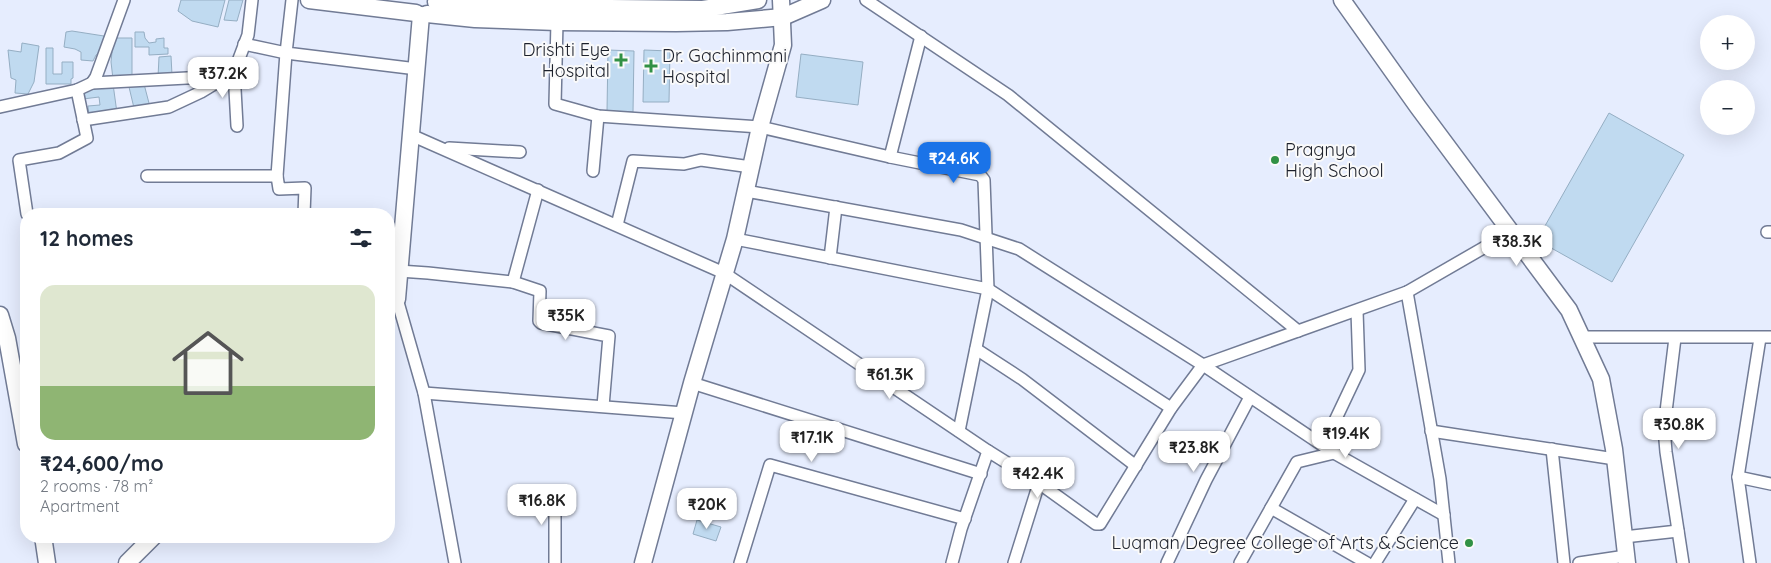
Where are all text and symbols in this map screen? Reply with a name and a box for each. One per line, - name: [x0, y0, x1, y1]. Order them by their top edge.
- map controls: [1700, 15, 1755, 135]
- button: +: [1700, 15, 1755, 70]
- place label: Drishti Eye Hospital: [522, 38, 610, 82]
- place label: Dr. Gachinmani Hospital: [662, 44, 787, 88]
- marker: Drishti Eye Hospital: [614, 53, 628, 67]
- pin: ₹37.2K: [182, 56, 264, 99]
- marker: Dr. Gachinmani Hospital: [644, 59, 658, 73]
- text: ₹37.2K: [199, 63, 247, 83]
- button: −: [1700, 80, 1755, 135]
- place label: Pragnya High School: [1285, 138, 1384, 182]
- pin: ₹24.6K: [913, 142, 995, 184]
- text: ₹24.6K: [929, 148, 979, 168]
- marker: Pragnya High School: [1269, 154, 1281, 166]
- icon: filters: [347, 224, 375, 252]
- pin: ₹38.3K: [1476, 224, 1558, 267]
- text: 12 homes: [40, 225, 133, 251]
- text: ₹38.3K: [1492, 231, 1542, 251]
- pin: ₹35K: [536, 298, 596, 341]
- text: ₹35K: [547, 305, 585, 325]
- icon: home: [163, 318, 253, 408]
- pin: ₹61.3K: [849, 358, 931, 400]
- text: ₹61.3K: [867, 364, 913, 384]
- pin: ₹30.8K: [1638, 408, 1720, 450]
- text: ₹30.8K: [1654, 414, 1704, 434]
- pin: ₹19.4K: [1305, 416, 1387, 459]
- pin: ₹17.1K: [771, 420, 853, 463]
- text: ₹19.4K: [1323, 423, 1369, 443]
- text: ₹17.1K: [791, 427, 833, 447]
- pin: ₹23.8K: [1153, 430, 1235, 473]
- text: ₹23.8K: [1169, 437, 1219, 457]
- text: ₹24,600/mo: [40, 450, 163, 476]
- pin: ₹42.4K: [997, 456, 1079, 499]
- text: ₹42.4K: [1013, 463, 1063, 483]
- text: 2 rooms · 78 m²: [40, 476, 153, 496]
- pin: ₹16.8K: [501, 484, 583, 526]
- pin: ₹20K: [677, 488, 737, 530]
- text: ₹16.8K: [518, 490, 566, 510]
- text: ₹20K: [688, 494, 726, 514]
- text: Apartment: [40, 496, 120, 516]
- place label: Luqman Degree College of Arts & Science: [1112, 531, 1459, 554]
- marker: Luqman Degree College of Arts & Science: [1463, 537, 1475, 549]

